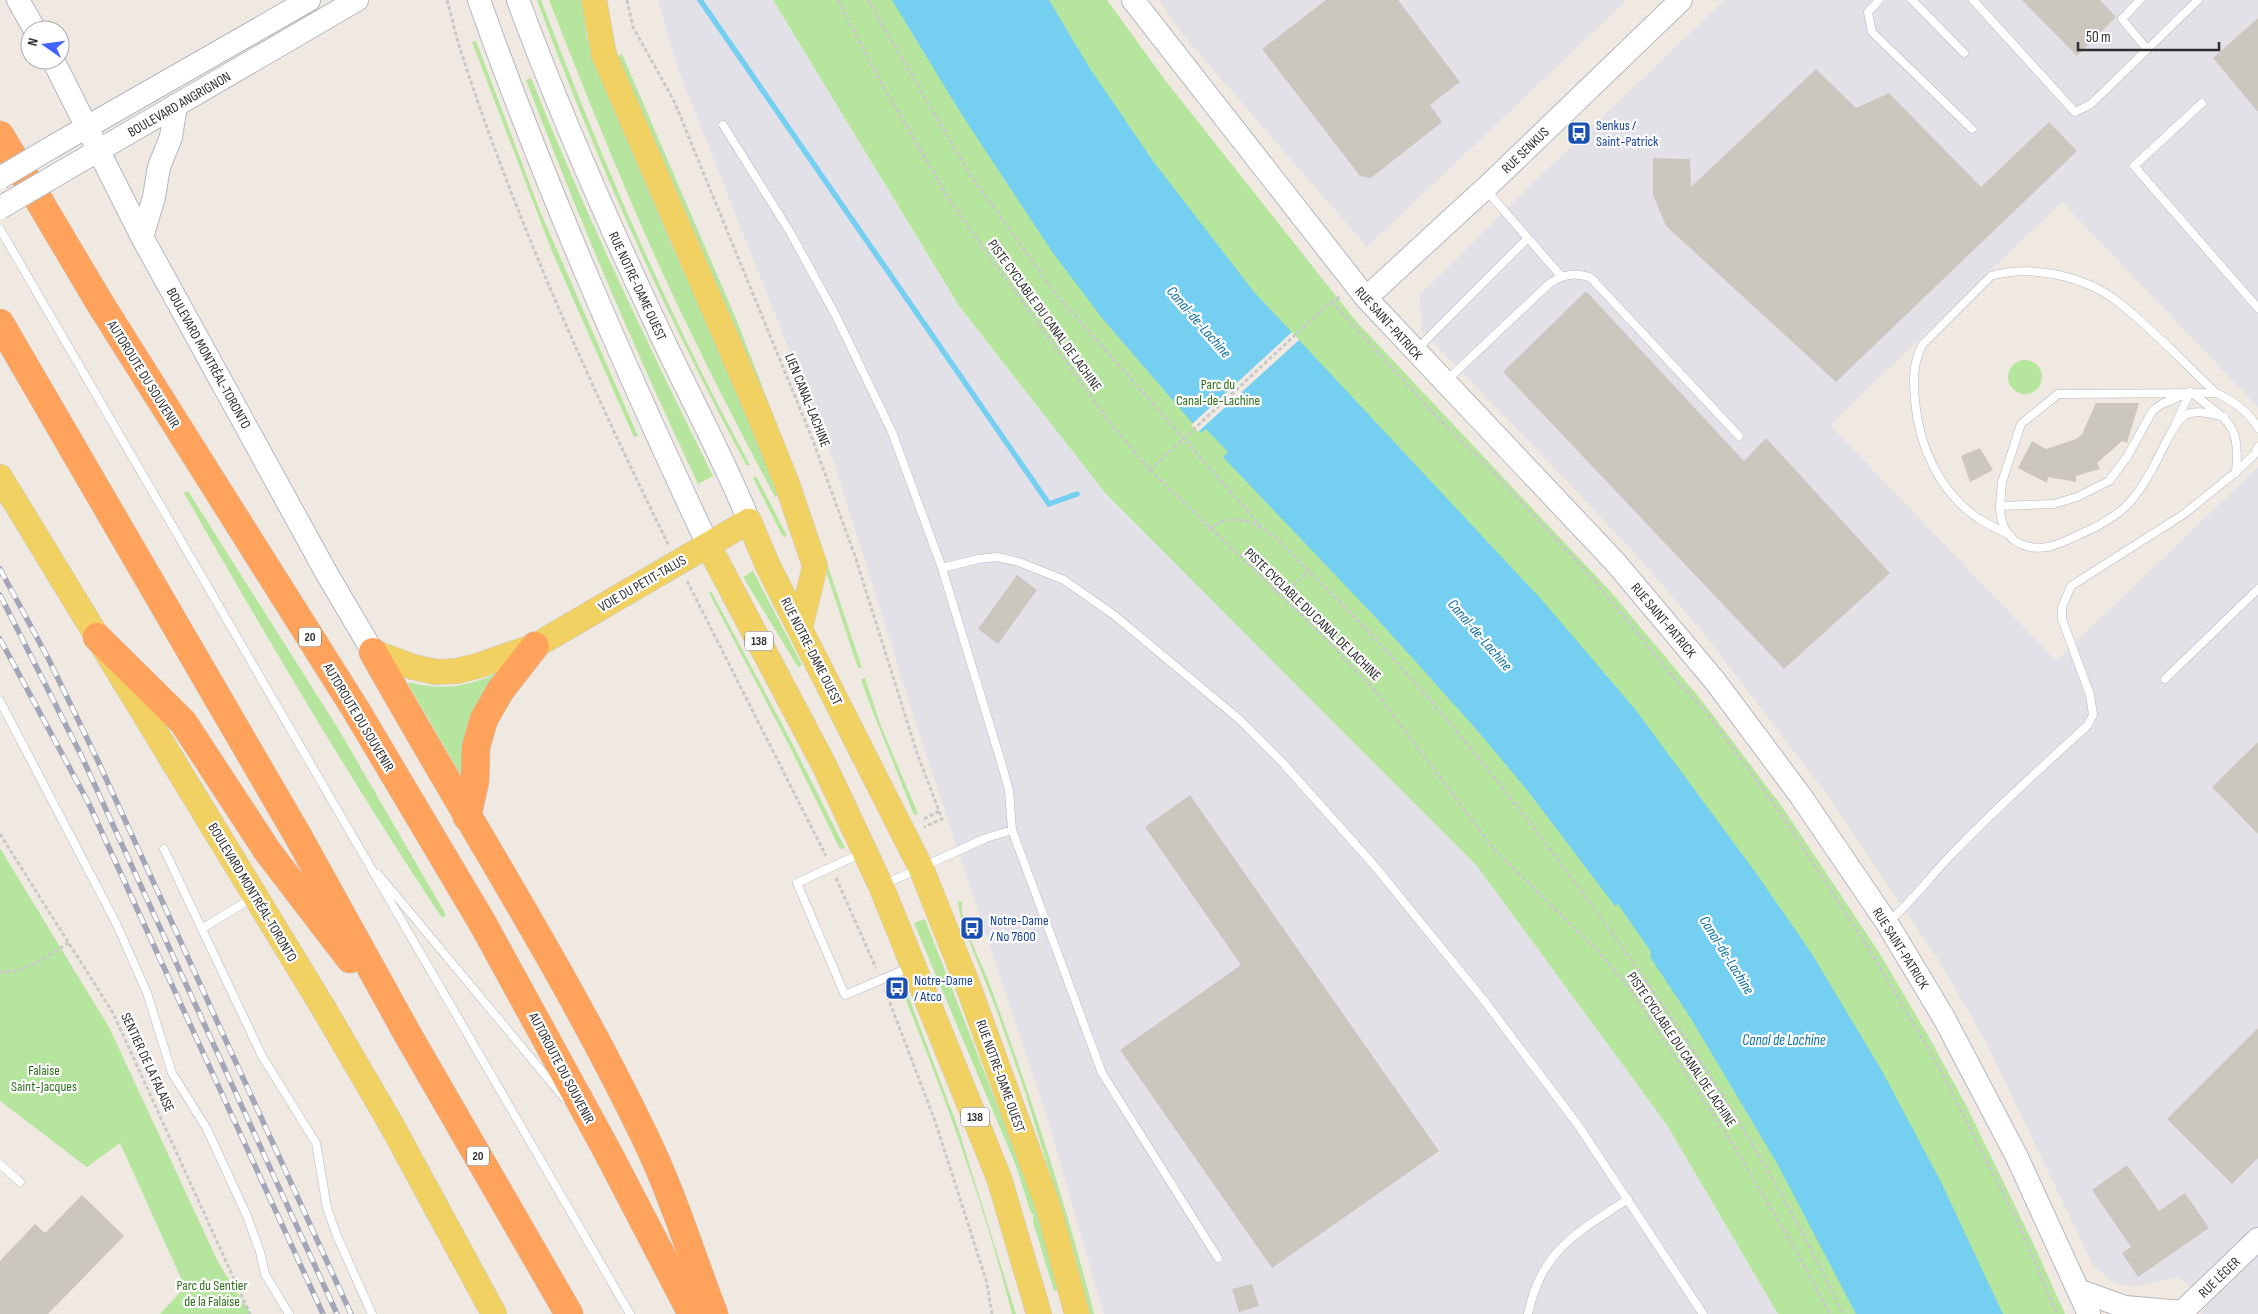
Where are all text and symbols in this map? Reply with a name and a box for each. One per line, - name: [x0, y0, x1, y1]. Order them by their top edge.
- north arrow: [20, 20, 70, 70]
- scale bar: [2078, 20, 2219, 52]
- text: 50 m: [2086, 28, 2111, 47]
- text: N: [24, 36, 42, 48]
- street label: BOULEVARD ANGRIGNON: [125, 68, 234, 141]
- place label: Senkus / Saint-Patrick: [1596, 117, 1659, 150]
- bus stop icon: Senkus / Saint-Patrick: [1566, 120, 1592, 146]
- street label: RUE SENKUS: [1498, 124, 1553, 177]
- street label: RUE NOTRE-DAME OUEST: [605, 229, 670, 344]
- street label: PISTE CYCLABLE DU CANAL DE LACHINE: [984, 236, 1105, 395]
- water label: Canal-de-Lachine: [1162, 282, 1235, 362]
- street label: RUE SAINT-PATRICK: [1351, 283, 1426, 364]
- street label: BOULEVARD MONTRÉAL-TORONTO: [163, 285, 255, 432]
- street label: AUTOROUTE DU SOUVENIR: [103, 317, 184, 432]
- street label: LIEN CANAL-LACHINE: [781, 351, 834, 450]
- park label: Parc du Canal-de-Lachine: [1176, 376, 1260, 409]
- street label: PISTE CYCLABLE DU CANAL DE LACHINE: [1241, 545, 1385, 684]
- street label: VOIE DU PETIT-TALUS: [595, 551, 689, 615]
- street label: RUE SAINT-PATRICK: [1627, 579, 1700, 662]
- street label: RUE NOTRE-DAME OUEST: [777, 595, 846, 708]
- water label: Canal-de-Lachine: [1443, 595, 1516, 675]
- road number: 20: [299, 628, 321, 646]
- road number: 138: [745, 631, 773, 650]
- street label: AUTOROUTE DU SOUVENIR: [319, 659, 398, 775]
- street label: BOULEVARD MONTRÉAL-TORONTO: [204, 820, 301, 965]
- street label: RUE SAINT-PATRICK: [1869, 905, 1933, 993]
- place label: Notre-Dame / No 7600: [990, 912, 1049, 945]
- water label: Canal-de-Lachine: [1695, 912, 1758, 998]
- bus stop icon: Notre-Dame / No 7600: [959, 915, 985, 941]
- street label: PISTE CYCLABLE DU CANAL DE LACHINE: [1623, 969, 1740, 1130]
- place label: Notre-Dame / Atco: [914, 972, 973, 1005]
- bus stop icon: Notre-Dame / Atco: [884, 975, 910, 1001]
- street label: AUTOROUTE DU SOUVENIR: [525, 1009, 598, 1127]
- street label: SENTIER DE LA FALAISE: [117, 1010, 178, 1115]
- street label: RUE NOTRE-DAME OUEST: [972, 1018, 1029, 1135]
- water label: Canal de Lachine: [1742, 1031, 1826, 1050]
- park label: Falaise Saint-Jacques: [11, 1062, 77, 1095]
- road number: 138: [961, 1108, 989, 1126]
- road number: 20: [467, 1146, 489, 1166]
- street label: RUE LÉGER: [2195, 1253, 2244, 1301]
- park label: Parc du Sentier de la Falaise: [177, 1277, 247, 1310]

